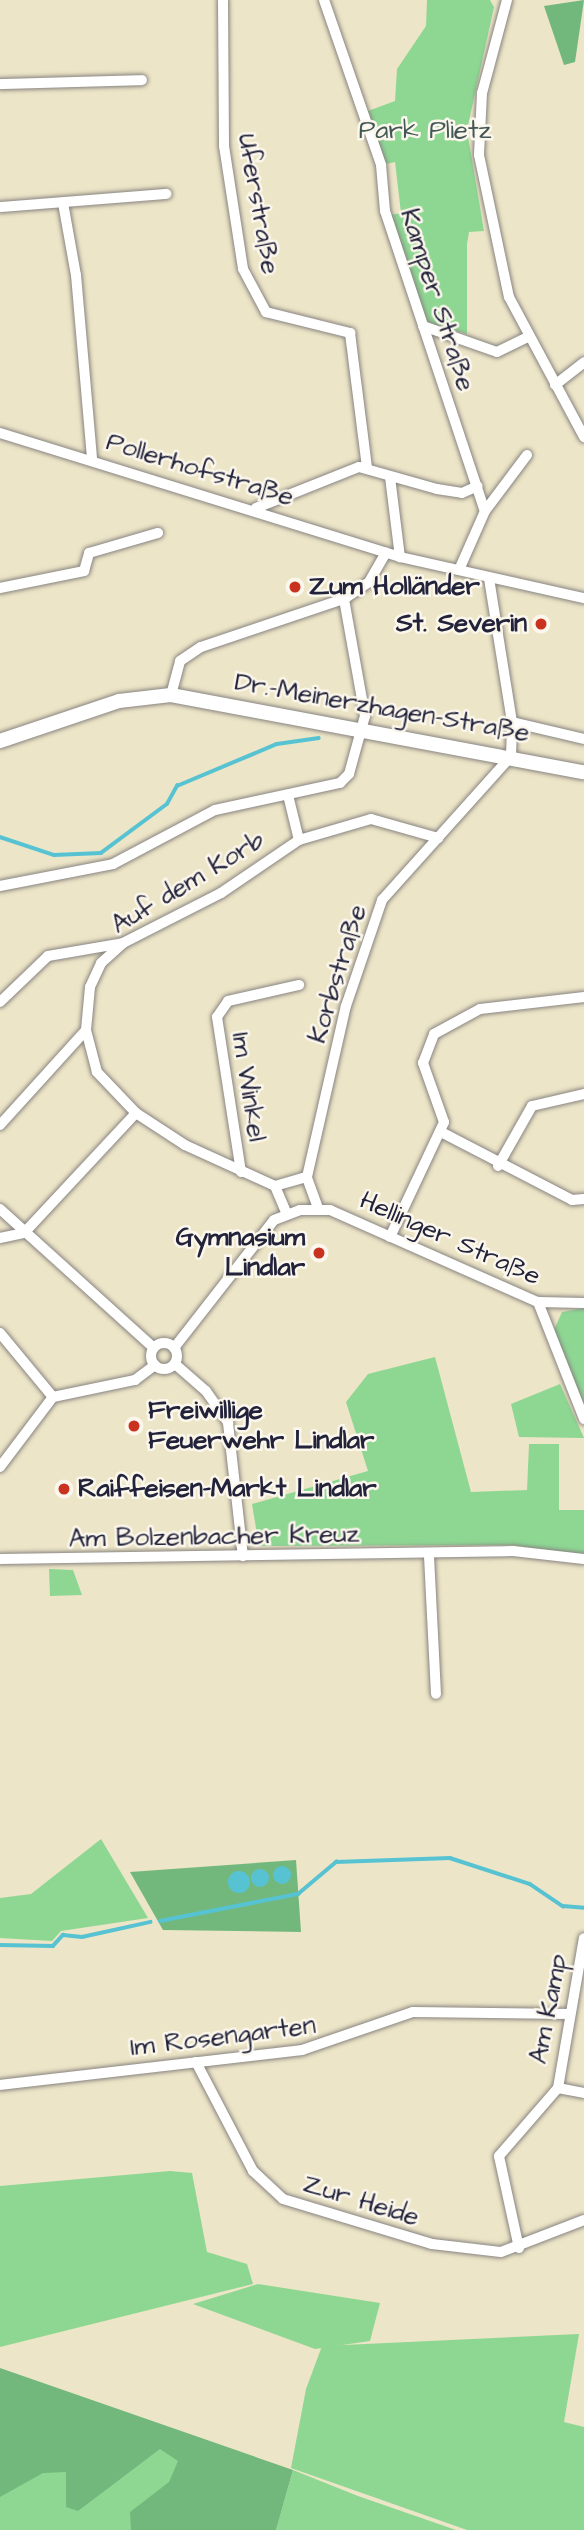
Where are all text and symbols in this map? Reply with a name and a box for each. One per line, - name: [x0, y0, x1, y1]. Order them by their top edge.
- park label: Park Plietz: [359, 115, 491, 147]
- street label: Uferstraße: [230, 131, 286, 277]
- street label: Kamper Straße: [393, 205, 481, 395]
- street label: Pollerhofstraße: [102, 427, 298, 513]
- place label: Zum Holländer: [309, 571, 480, 603]
- marker: Zum Holländer: [287, 579, 303, 595]
- place label: St. Severin: [396, 608, 527, 640]
- marker: St. Severin: [533, 616, 549, 632]
- street label: Dr.-Meinerzhagen-Straße: [232, 667, 532, 749]
- street label: Auf dem Korb: [106, 825, 270, 941]
- street label: Korbstraße: [302, 901, 374, 1047]
- street label: Im Winkel: [224, 1030, 272, 1144]
- street label: Hellinger Straße: [355, 1185, 545, 1293]
- place label: Gymnasium Lindlar: [176, 1222, 305, 1284]
- marker: Gymnasium Lindlar: [311, 1245, 327, 1261]
- place label: Freiwillige Feuerwehr Lindlar: [148, 1395, 374, 1456]
- marker: Freiwillige Feuerwehr Lindlar: [126, 1418, 142, 1434]
- place label: Raiffeisen-Markt Lindlar: [78, 1473, 377, 1505]
- marker: Raiffeisen-Markt Lindlar: [56, 1481, 72, 1497]
- street label: Am Bolzenbacher Kreuz: [68, 1519, 360, 1555]
- street label: Am Kamp: [523, 1952, 575, 2066]
- street label: Im Rosengarten: [129, 2010, 317, 2064]
- street label: Zur Heide: [299, 2169, 423, 2233]

